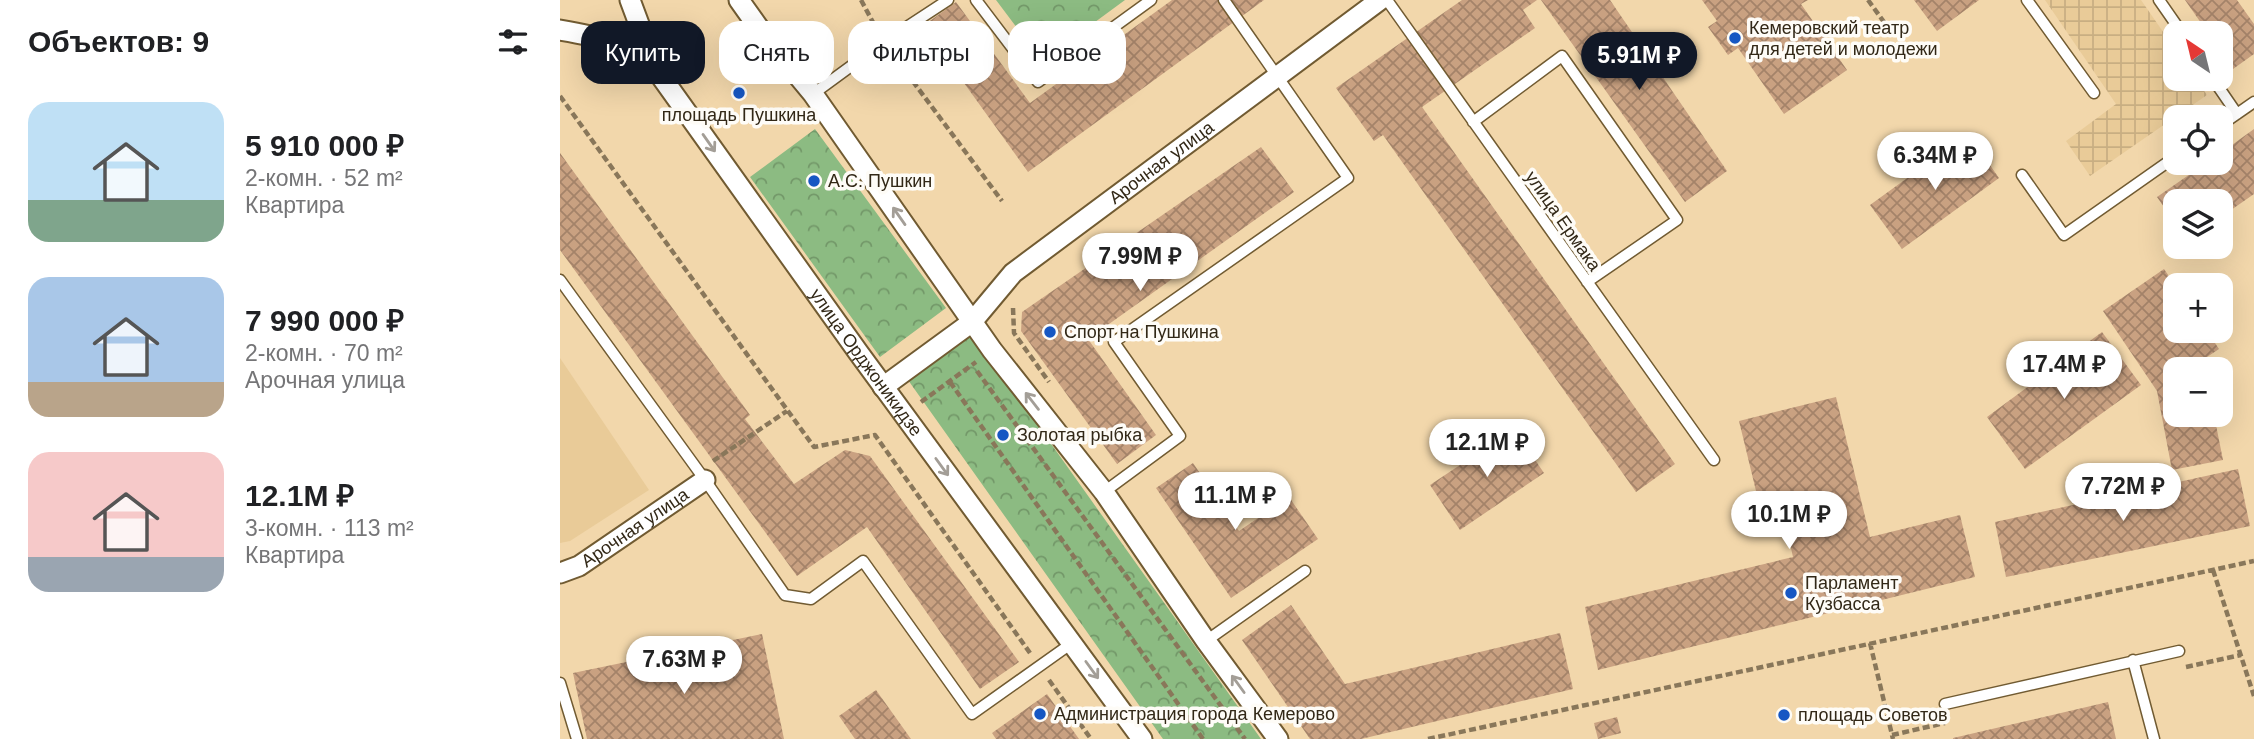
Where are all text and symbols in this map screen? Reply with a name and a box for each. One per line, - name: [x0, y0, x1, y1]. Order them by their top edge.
- place label: Кемеровский театр для детей и молодежи: [1749, 18, 1938, 59]
- chip: Купить: [581, 21, 705, 84]
- chip: Снять: [719, 21, 834, 84]
- chip: Фильтры: [848, 21, 994, 84]
- chip: Новое: [1008, 21, 1126, 84]
- north arrow: [2163, 21, 2233, 91]
- map controls: [2163, 21, 2233, 427]
- icon: filters: [494, 23, 532, 61]
- text: Объектов: 9: [28, 25, 209, 58]
- marker: Кемеровский театр для детей и молодежи: [1727, 30, 1743, 46]
- pin: 5.91M ₽: [1574, 32, 1704, 92]
- text: 5.91M ₽: [1597, 42, 1681, 68]
- marker: площадь Пушкина: [731, 85, 747, 101]
- place label: площадь Пушкина: [662, 105, 817, 125]
- button: locate: [2163, 105, 2233, 175]
- street label: Арочная улица: [1105, 117, 1218, 208]
- text: 5 910 000 ₽: [245, 129, 404, 162]
- icon: home: [84, 130, 168, 214]
- pin: 6.34M ₽: [1870, 132, 2000, 192]
- one-way arrow: [702, 133, 716, 152]
- text: 6.34M ₽: [1893, 142, 1977, 168]
- text: 2-комн. · 52 m²: [245, 165, 403, 191]
- street label: улица Ермака: [1521, 167, 1605, 276]
- place label: А.С. Пушкин: [828, 171, 932, 191]
- marker: А.С. Пушкин: [806, 173, 822, 189]
- button: layers: [2163, 189, 2233, 259]
- text: Квартира: [245, 192, 344, 218]
- one-way arrow: [892, 207, 907, 226]
- pin: 7.99M ₽: [1075, 233, 1205, 293]
- text: 7.99M ₽: [1098, 243, 1182, 269]
- button: +: [2163, 273, 2233, 343]
- street label: улица Орджоникидзе: [806, 285, 926, 440]
- text: 7 990 000 ₽: [245, 304, 404, 337]
- icon: home: [84, 305, 168, 389]
- place label: Спорт на Пушкина: [1064, 322, 1220, 342]
- marker: Спорт на Пушкина: [1042, 324, 1058, 340]
- text: 2-комн. · 70 m²: [245, 340, 403, 366]
- pin: 17.4M ₽: [1999, 342, 2129, 401]
- text: 17.4M ₽: [2022, 351, 2106, 377]
- button: −: [2163, 357, 2233, 427]
- text: Арочная улица: [245, 367, 405, 393]
- one-way arrow: [1025, 392, 1040, 411]
- pin: 12.1M ₽: [1422, 420, 1552, 479]
- place label: Золотая рыбка: [1017, 425, 1143, 445]
- marker: Золотая рыбка: [995, 427, 1011, 443]
- text: 12.1M ₽: [1445, 429, 1529, 455]
- one-way arrow: [935, 457, 950, 476]
- pin: 7.72M ₽: [2058, 463, 2188, 523]
- pin: 11.1M ₽: [1170, 472, 1300, 532]
- text: 7.72M ₽: [2081, 473, 2165, 499]
- text: 12.1M ₽: [245, 479, 354, 512]
- icon: home: [84, 480, 168, 564]
- text: 11.1M ₽: [1194, 482, 1276, 508]
- street label: Арочная улица: [578, 484, 693, 571]
- pin: 10.1M ₽: [1724, 491, 1854, 551]
- text: 10.1M ₽: [1747, 501, 1831, 527]
- text: 3-комн. · 113 m²: [245, 515, 414, 541]
- text: Квартира: [245, 542, 344, 568]
- place label: Парламент Кузбасса: [1805, 573, 1898, 614]
- marker: Парламент Кузбасса: [1783, 585, 1799, 601]
- pin: 7.63M ₽: [619, 636, 749, 696]
- text: 7.63M ₽: [642, 646, 726, 672]
- one-way arrow: [1085, 660, 1099, 679]
- one-way arrow: [1230, 675, 1245, 694]
- place label: Администрация города Кемерово: [1054, 704, 1335, 724]
- place label: площадь Советов: [1798, 705, 1948, 725]
- marker: Администрация города Кемерово: [1032, 706, 1048, 722]
- marker: площадь Советов: [1776, 707, 1792, 723]

